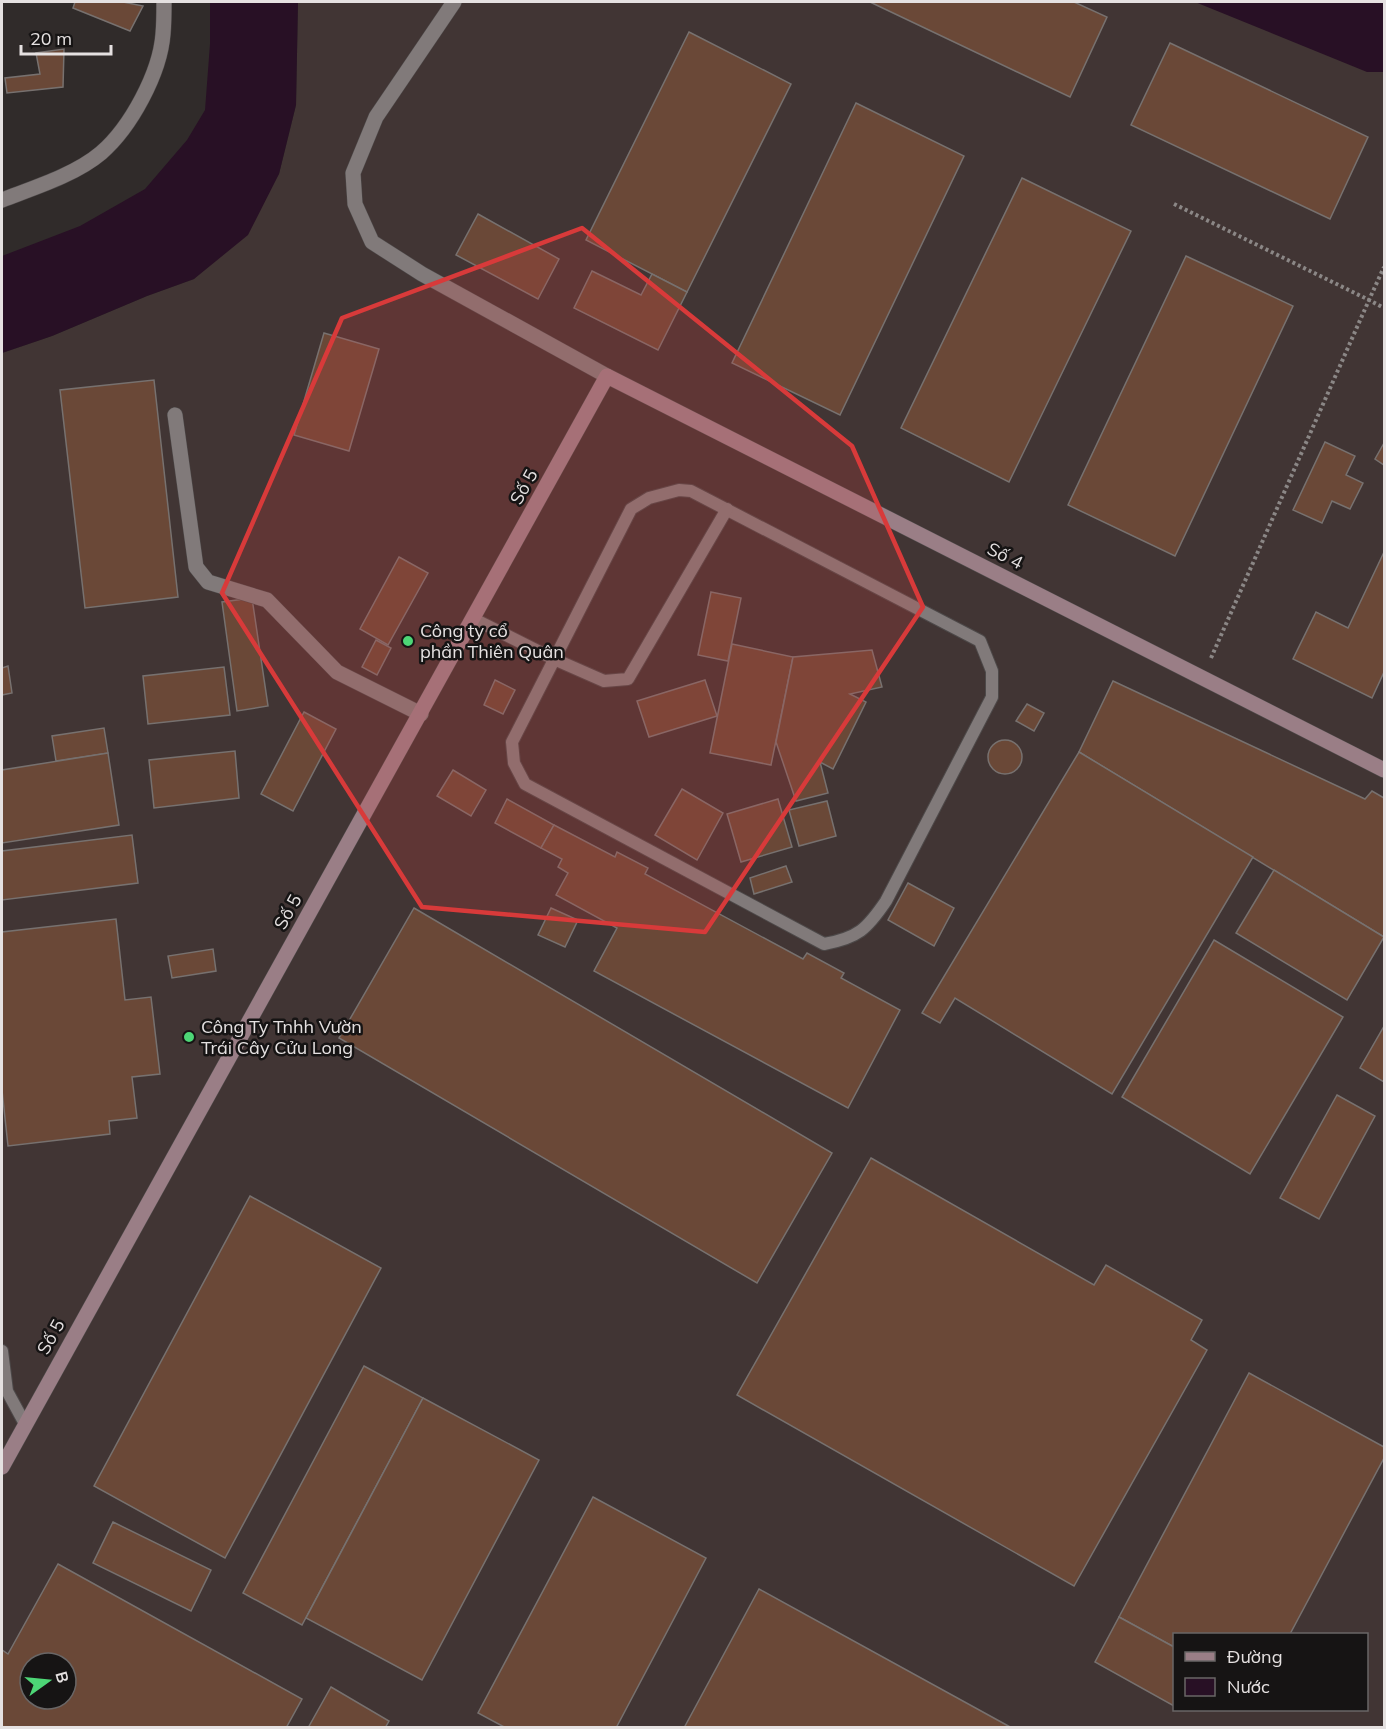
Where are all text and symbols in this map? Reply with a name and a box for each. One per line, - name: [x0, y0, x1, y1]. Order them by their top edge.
- scale bar: [21, 18, 111, 56]
- text: 20 m: [30, 27, 72, 50]
- street label: Số 5: [505, 465, 543, 509]
- street label: Số 4: [984, 537, 1027, 574]
- place label: Công ty cổ phần Thiên Quân: [420, 619, 564, 663]
- marker: Công ty cổ phần Thiên Quân: [401, 634, 415, 648]
- street label: Số 5: [269, 890, 307, 934]
- place label: Công Ty Tnhh Vườn Trái Cây Cửu Long: [201, 1015, 362, 1059]
- marker: Công Ty Tnhh Vườn Trái Cây Cửu Long: [182, 1030, 196, 1044]
- street label: Số 5: [32, 1315, 70, 1359]
- legend: [1173, 1633, 1368, 1711]
- text: Đường: [1227, 1645, 1283, 1668]
- north arrow: [18, 1651, 78, 1711]
- text: B: [51, 1669, 74, 1685]
- text: Nước: [1227, 1675, 1270, 1698]

